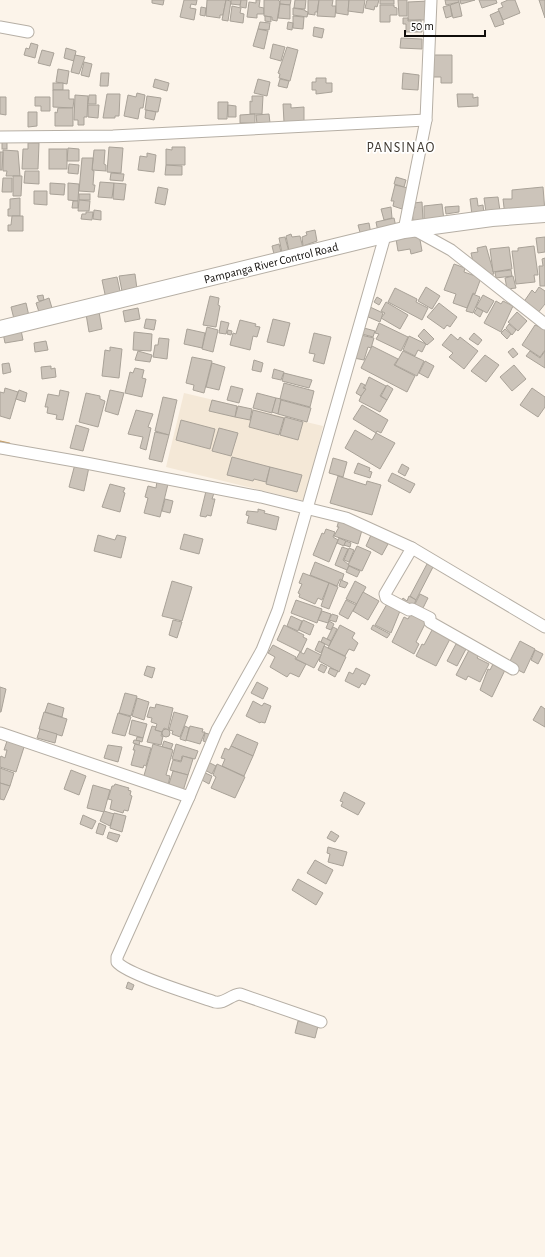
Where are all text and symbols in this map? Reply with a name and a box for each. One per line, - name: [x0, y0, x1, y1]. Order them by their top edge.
- scale bar: [405, 12, 485, 38]
- text: 50 m: [411, 20, 434, 32]
- district label: PANSINAO: [367, 141, 435, 155]
- street label: Pampanga River Control Road: [203, 240, 339, 286]

